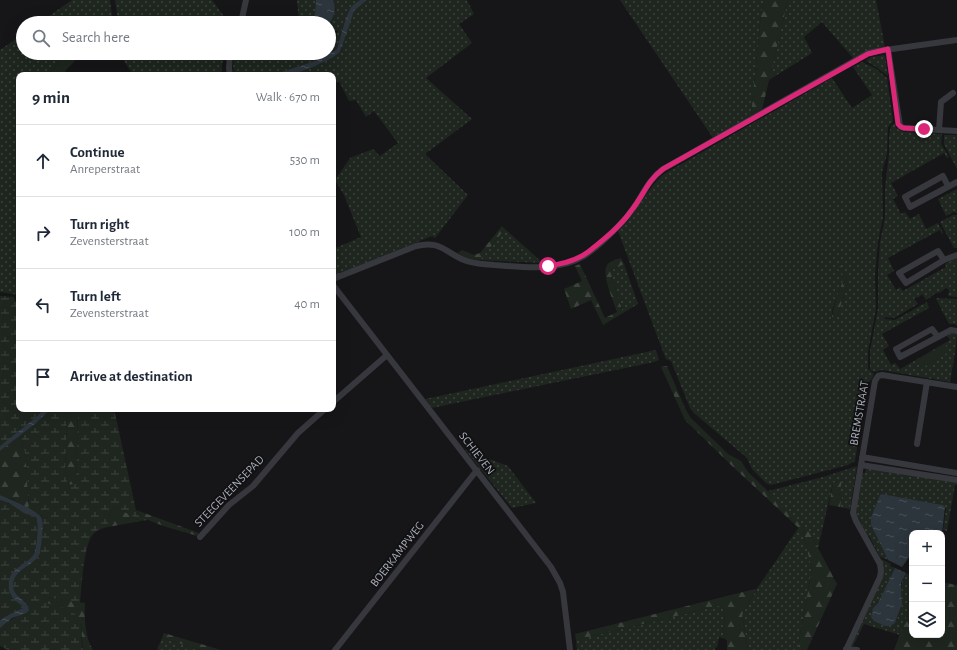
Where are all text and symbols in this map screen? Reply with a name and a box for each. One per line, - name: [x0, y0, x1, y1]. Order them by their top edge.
- search box: [16, 16, 336, 60]
- icon: search: [30, 27, 52, 49]
- text: Search here: [62, 30, 130, 45]
- text: 9 min: [32, 89, 70, 106]
- text: Walk · 670 m: [256, 91, 320, 104]
- route end: [915, 120, 933, 138]
- text: Continue: [70, 145, 125, 160]
- icon: ahead: [32, 150, 54, 172]
- text: 530 m: [290, 154, 320, 167]
- text: Anreperstraat: [70, 163, 140, 176]
- text: Turn right: [70, 217, 129, 232]
- icon: right: [32, 222, 54, 244]
- text: 100 m: [289, 226, 320, 239]
- text: Zevensterstraat: [70, 235, 149, 248]
- route start: [539, 257, 557, 275]
- text: Turn left: [70, 289, 121, 304]
- icon: left: [32, 294, 54, 316]
- text: 40 m: [294, 298, 320, 311]
- text: Zevensterstraat: [70, 307, 149, 320]
- icon: arrive: [32, 366, 54, 388]
- text: Arrive at destination: [70, 369, 193, 384]
- street label: BREMSTRAAT: [847, 380, 871, 446]
- street label: SCHIEVEN: [457, 430, 497, 476]
- street label: STEEGEVEENSEPAD: [192, 453, 266, 529]
- street label: BOERKAMPWEG: [368, 519, 426, 589]
- map controls: [909, 530, 945, 638]
- button: +: [909, 530, 945, 566]
- button: −: [909, 566, 945, 602]
- button: layers: [909, 602, 945, 638]

